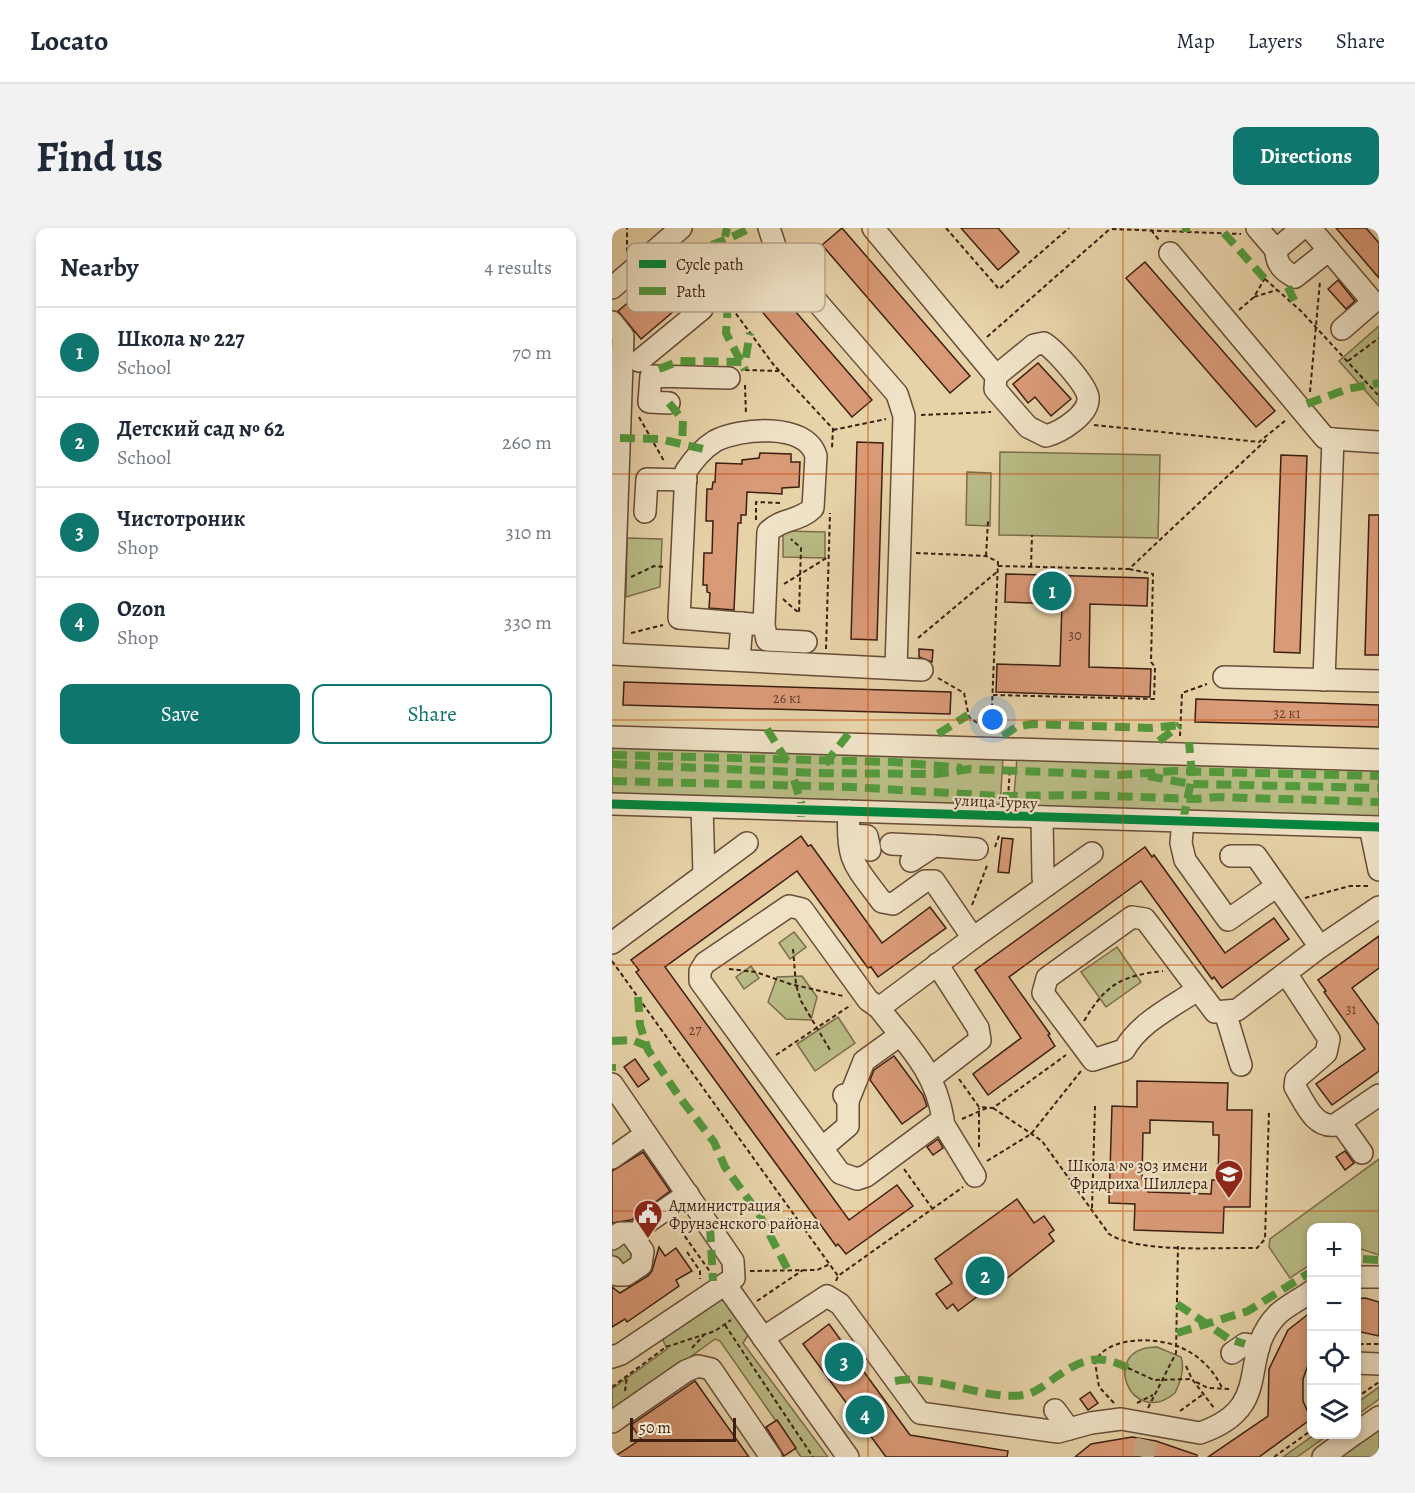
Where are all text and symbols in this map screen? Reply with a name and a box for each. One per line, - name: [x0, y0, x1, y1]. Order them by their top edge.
- text: Locato: [30, 22, 108, 60]
- text: Map: [1176, 27, 1215, 55]
- text: Layers: [1248, 27, 1303, 55]
- text: Share: [1336, 27, 1385, 55]
- button: Directions: [1233, 127, 1379, 185]
- text: Find us: [36, 128, 163, 185]
- legend: [627, 243, 825, 312]
- text: Nearby: [60, 250, 139, 285]
- text: 4 results: [484, 254, 552, 281]
- text: Cycle path: [676, 254, 744, 276]
- text: Path: [676, 281, 706, 303]
- text: Школа № 227: [117, 324, 245, 354]
- text: 1: [76, 339, 83, 366]
- text: 70 m: [512, 339, 552, 366]
- text: School: [117, 354, 171, 381]
- text: Детский сад № 62: [117, 414, 285, 444]
- text: 2: [75, 429, 84, 456]
- text: 260 m: [502, 429, 552, 456]
- text: School: [117, 444, 171, 471]
- text: Чистотроник: [117, 504, 245, 534]
- text: 3: [75, 519, 84, 546]
- text: 310 m: [506, 519, 552, 546]
- text: Shop: [117, 534, 159, 561]
- pin: 1: [1032, 568, 1072, 614]
- text: Ozon: [117, 594, 166, 624]
- text: 4: [75, 609, 84, 636]
- text: 330 m: [504, 609, 552, 636]
- text: Shop: [117, 624, 159, 651]
- house number: 30: [1068, 626, 1082, 645]
- button: Save: [60, 684, 300, 744]
- button: Share: [312, 684, 552, 744]
- house number: 26 к1: [773, 689, 801, 708]
- house number: 32 к1: [1273, 704, 1301, 723]
- your location: [978, 705, 1007, 734]
- street label: улица Турку: [953, 790, 1039, 814]
- house number: 31: [1346, 1000, 1357, 1019]
- house number: 27: [689, 1021, 701, 1040]
- place label: Школа № 303 имени Фридриха Шиллера: [1067, 1155, 1209, 1195]
- school or university icon: Школа № 303 имени Фридриха Шиллера: [1213, 1158, 1245, 1200]
- place label: Администрация Фрунзенского района: [668, 1195, 820, 1235]
- public building icon: Администрация Фрунзенского района: [632, 1198, 664, 1240]
- map controls: [1307, 1223, 1361, 1439]
- button: +: [1307, 1223, 1361, 1277]
- pin: 2: [966, 1254, 1004, 1298]
- button: −: [1307, 1277, 1361, 1331]
- button: locate: [1307, 1331, 1361, 1385]
- pin: 3: [824, 1340, 864, 1384]
- button: layers: [1307, 1385, 1361, 1439]
- pin: 4: [846, 1392, 884, 1438]
- scale bar: [630, 1415, 736, 1442]
- text: 50 m: [639, 1417, 671, 1439]

